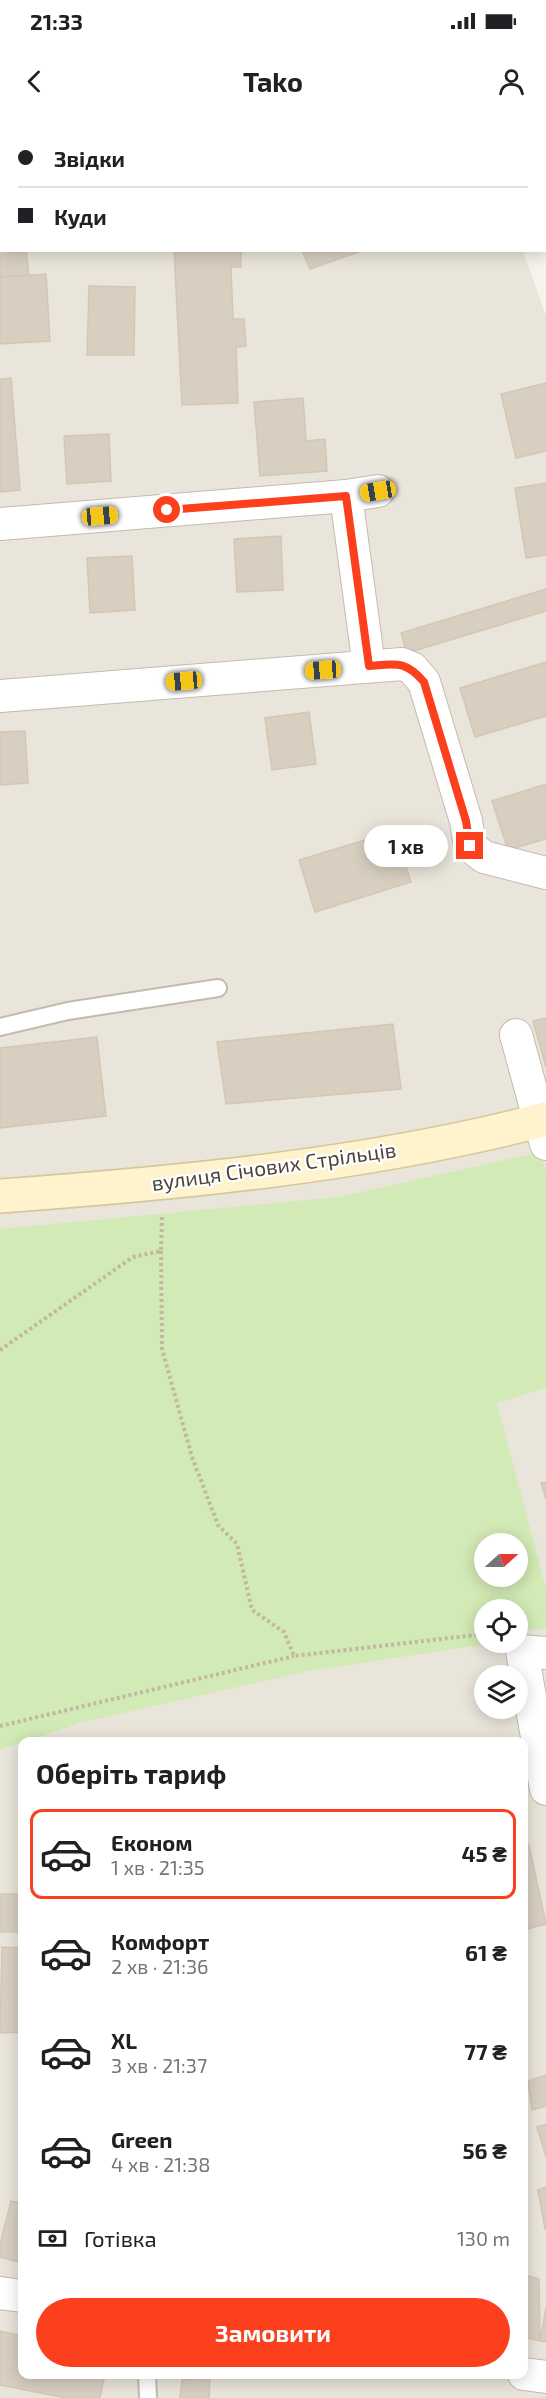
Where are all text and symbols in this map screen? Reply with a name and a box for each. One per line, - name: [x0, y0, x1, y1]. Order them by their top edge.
- text: 21:33: [30, 8, 83, 34]
- icon: back: [18, 65, 51, 98]
- text: Tako: [243, 65, 303, 97]
- icon: person: [495, 65, 528, 98]
- text: Звідки: [54, 145, 125, 171]
- text: Куди: [54, 203, 107, 229]
- car: [359, 479, 397, 503]
- route start: [153, 496, 180, 523]
- car: [81, 505, 119, 527]
- car: [304, 660, 342, 680]
- car: [165, 670, 203, 692]
- callout: 1 хв: [365, 825, 449, 867]
- route end: [456, 832, 483, 859]
- text: 1 хв: [388, 834, 424, 858]
- street label: вулиця Січових Стрільців: [150, 1136, 398, 1196]
- north arrow: [474, 1533, 528, 1587]
- map controls: [474, 1533, 528, 1719]
- button: locate: [474, 1599, 528, 1653]
- button: layers: [474, 1665, 528, 1719]
- text: Оберіть тариф: [36, 1757, 226, 1789]
- icon: car: [39, 1827, 93, 1881]
- text: Економ: [111, 1829, 193, 1855]
- text: 45 ₴: [461, 1840, 507, 1866]
- text: 1 хв · 21:35: [111, 1855, 205, 1879]
- icon: car: [39, 1926, 93, 1980]
- text: Комфорт: [111, 1928, 209, 1954]
- text: 61 ₴: [465, 1939, 507, 1965]
- text: 2 хв · 21:36: [111, 1954, 209, 1978]
- icon: car: [39, 2025, 93, 2079]
- text: XL: [111, 2027, 137, 2053]
- text: 77 ₴: [464, 2038, 507, 2064]
- text: 3 хв · 21:37: [111, 2053, 207, 2077]
- icon: car: [39, 2124, 93, 2178]
- text: Green: [111, 2126, 173, 2152]
- text: 56 ₴: [462, 2137, 507, 2163]
- text: 4 хв · 21:38: [111, 2152, 210, 2176]
- icon: cash: [36, 2222, 69, 2255]
- text: Готівка: [84, 2225, 157, 2251]
- text: 130 m: [457, 2226, 510, 2250]
- button: Замовити: [36, 2298, 510, 2367]

